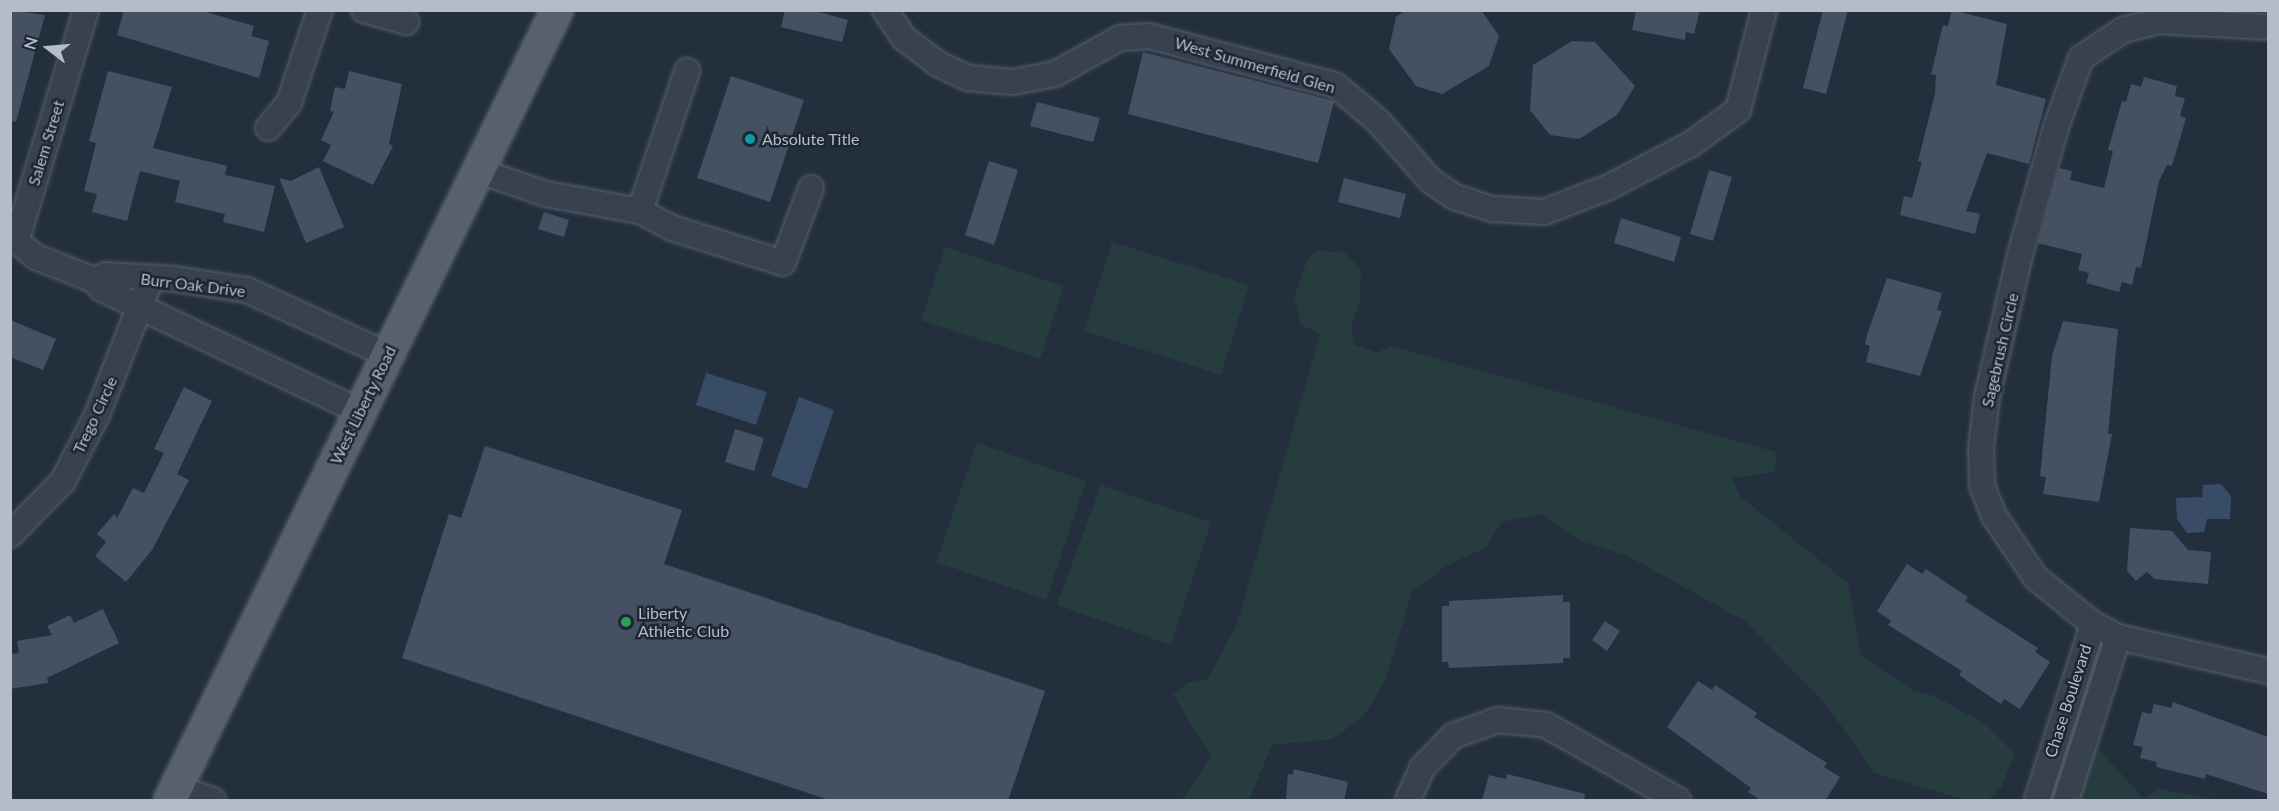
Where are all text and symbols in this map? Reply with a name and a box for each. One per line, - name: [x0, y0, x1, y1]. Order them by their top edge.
- north arrow: [18, 18, 78, 78]
- street label: West Summerfield Glen: [1173, 33, 1337, 97]
- text: N: [19, 34, 41, 51]
- street label: Salem Street: [24, 98, 68, 188]
- place label: Absolute Title: [762, 129, 860, 149]
- marker: Absolute Title: [743, 132, 757, 146]
- street label: Burr Oak Drive: [139, 269, 247, 301]
- street label: Sagebrush Circle: [1978, 291, 2022, 409]
- street label: West Liberty Road: [326, 342, 400, 468]
- street label: Trego Circle: [69, 373, 121, 457]
- place label: Liberty Athletic Club: [638, 603, 729, 641]
- marker: Liberty Athletic Club: [619, 615, 633, 629]
- street label: Chase Boulevard: [2041, 642, 2095, 760]

